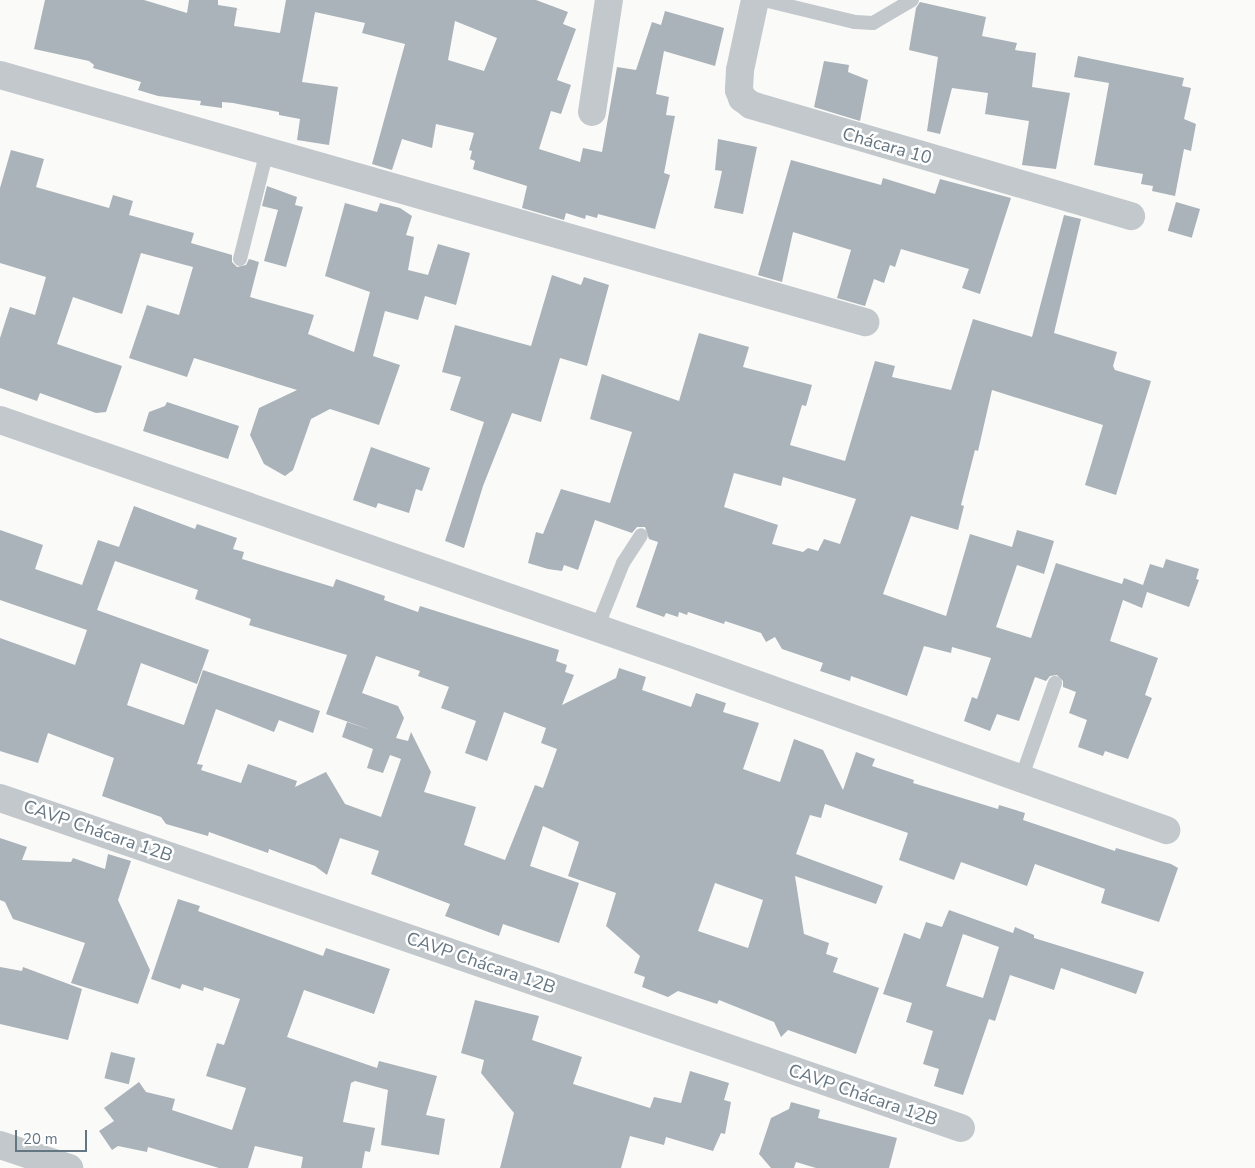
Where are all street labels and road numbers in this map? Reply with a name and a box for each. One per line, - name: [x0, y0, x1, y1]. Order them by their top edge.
- street label: Chácara 10: [840, 123, 934, 169]
- street label: CAVP Chácara 12B: [21, 795, 175, 867]
- street label: CAVP Chácara 12B: [404, 927, 558, 999]
- street label: CAVP Chácara 12B: [786, 1059, 940, 1131]

